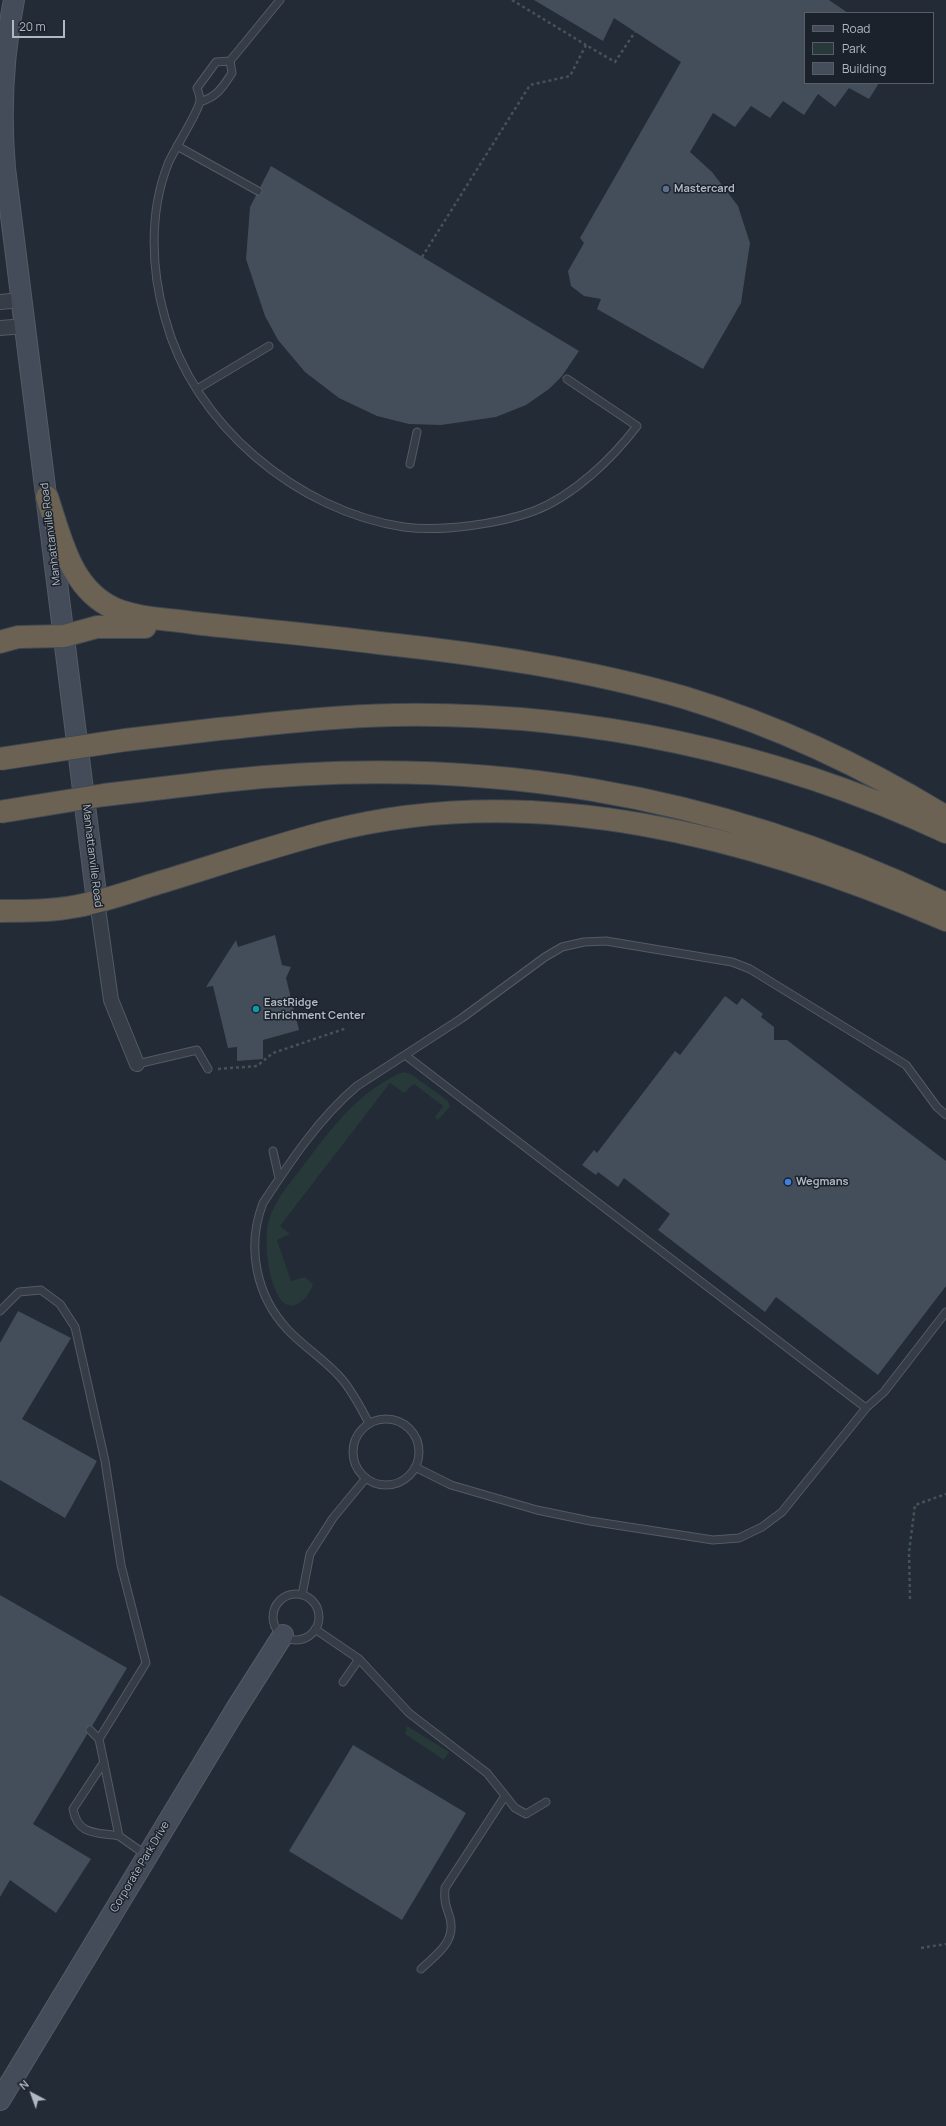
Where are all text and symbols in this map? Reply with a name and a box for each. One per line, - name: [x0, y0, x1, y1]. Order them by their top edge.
- scale bar: [14, 12, 67, 38]
- legend: [804, 12, 934, 84]
- text: 20 m: [19, 18, 46, 35]
- text: Road: [842, 20, 870, 37]
- text: Park: [842, 40, 866, 57]
- text: Building: [842, 60, 886, 77]
- place label: Mastercard: [674, 182, 735, 196]
- marker: Mastercard: [661, 184, 671, 194]
- street label: Manhattanville Road: [38, 482, 64, 586]
- street label: Manhattanville Road: [79, 804, 105, 908]
- place label: EastRidge Enrichment Center: [264, 996, 365, 1022]
- marker: EastRidge Enrichment Center: [251, 1004, 261, 1014]
- place label: Wegmans: [796, 1175, 849, 1189]
- marker: Wegmans: [783, 1177, 793, 1187]
- street label: Corporate Park Drive: [108, 1819, 172, 1915]
- north arrow: [12, 2074, 52, 2114]
- text: N: [16, 2076, 32, 2093]

